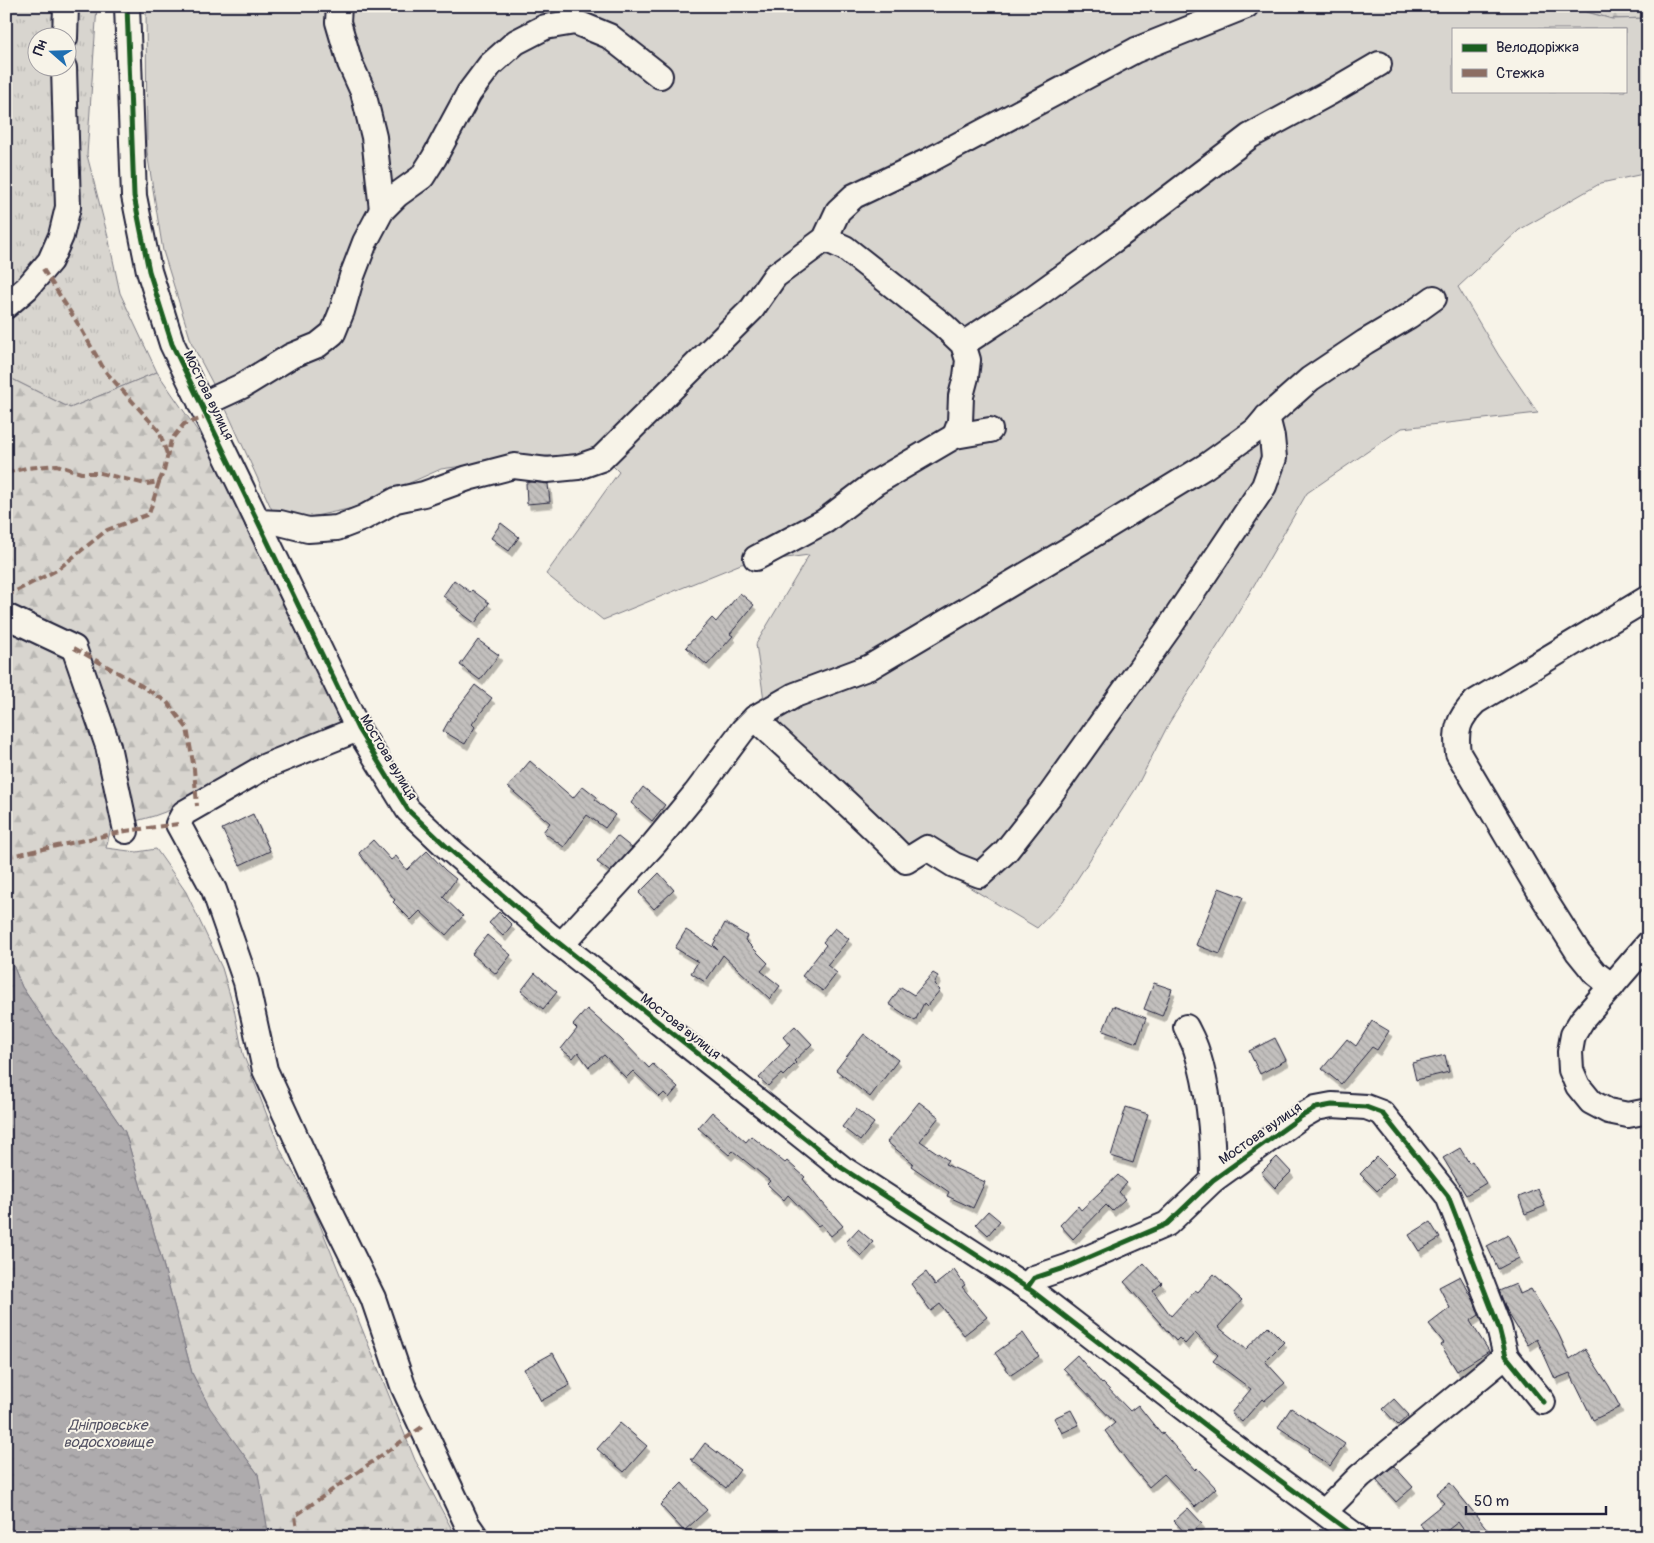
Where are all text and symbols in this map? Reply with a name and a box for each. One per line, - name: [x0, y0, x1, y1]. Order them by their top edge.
- north arrow: [28, 28, 78, 78]
- legend: [1452, 28, 1626, 92]
- text: Пн: [30, 38, 51, 58]
- text: Велодоріжка: [1496, 38, 1579, 57]
- text: Стежка: [1496, 64, 1545, 83]
- street label: Мостова вулиця: [180, 348, 237, 443]
- street label: Мостова вулиця: [356, 711, 421, 803]
- street label: Мостова вулиця: [637, 990, 724, 1063]
- street label: Мостова вулиця: [1216, 1099, 1305, 1168]
- water label: Дніпровське водосховище: [63, 1416, 154, 1452]
- scale bar: [1466, 1483, 1606, 1515]
- text: 50 m: [1474, 1492, 1509, 1511]

